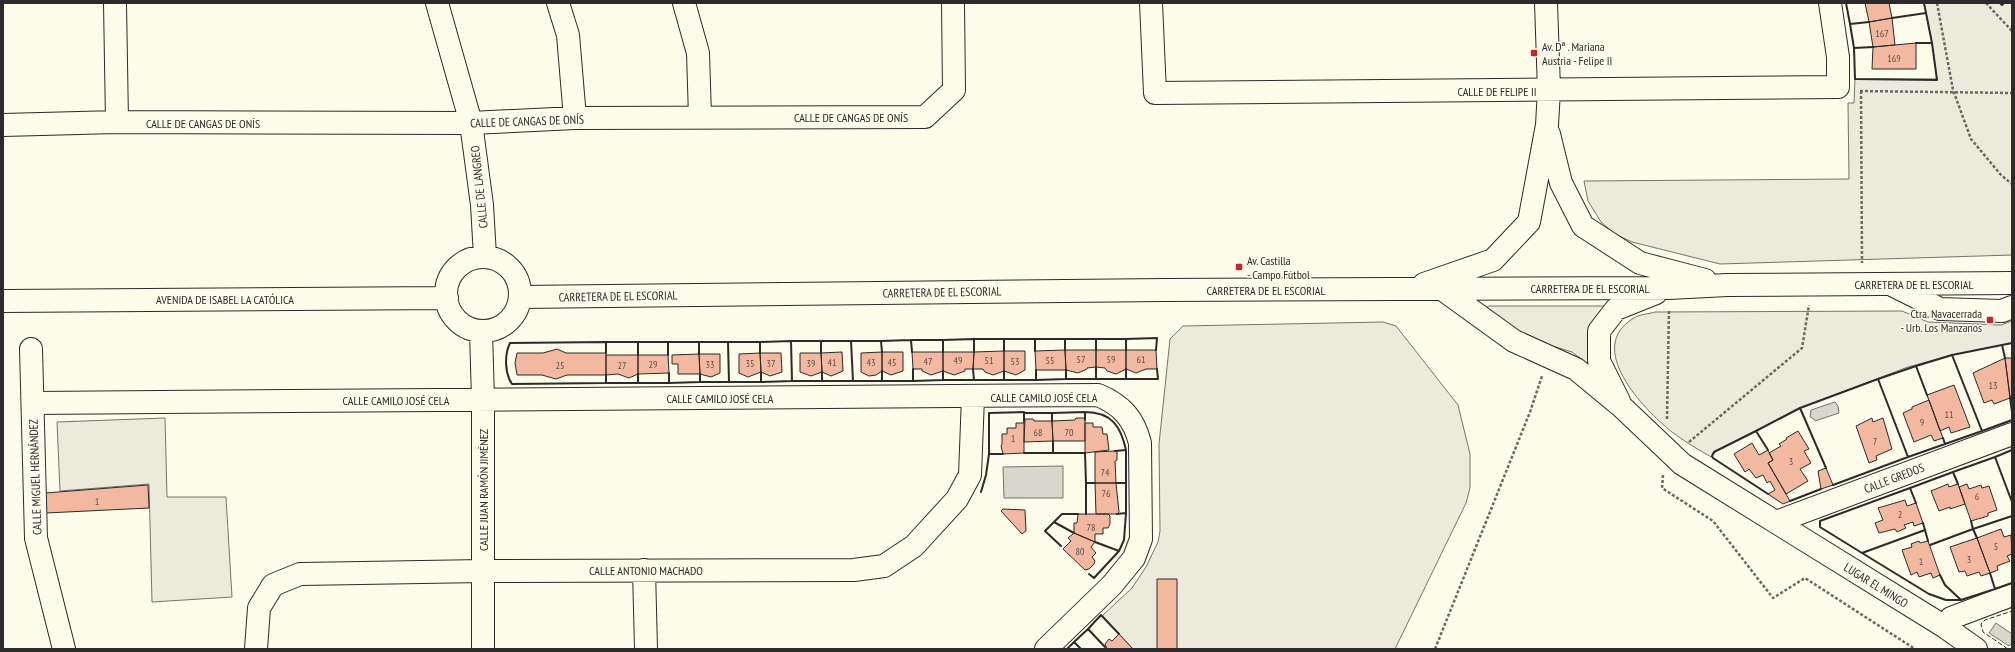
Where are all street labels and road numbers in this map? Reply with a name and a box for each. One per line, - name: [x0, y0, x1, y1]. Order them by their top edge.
- street label: CALLE DE FELIPE II: [1457, 84, 1537, 99]
- street label: CALLE DE CANGAS DE ONÍS: [794, 110, 908, 125]
- street label: CALLE DE CANGAS DE ONÍS: [470, 112, 584, 130]
- street label: CALLE DE CANGAS DE ONÍS: [146, 116, 260, 131]
- street label: CALLE DE LANGREO: [467, 144, 491, 229]
- street label: CARRETERA DE EL ESCORIAL: [1855, 277, 1973, 292]
- street label: CARRETERA DE EL ESCORIAL: [1531, 281, 1649, 296]
- street label: CARRETERA DE EL ESCORIAL: [882, 283, 1002, 301]
- street label: CARRETERA DE EL ESCORIAL: [1207, 283, 1325, 298]
- street label: CARRETERA DE EL ESCORIAL: [558, 287, 678, 305]
- street label: AVENIDA DE ISABEL LA CATÓLICA: [156, 292, 294, 307]
- street label: CALLE CAMILO JOSÉ CELA: [991, 390, 1098, 405]
- street label: CALLE CAMILO JOSÉ CELA: [667, 391, 774, 406]
- street label: CALLE CAMILO JOSÉ CELA: [343, 393, 450, 408]
- street label: CALLE MIGUEL HERNÁNDEZ: [25, 419, 45, 535]
- street label: CALLE JUAN RAMÓN JIMÉNEZ: [476, 429, 491, 551]
- street label: CALLE GREDOS: [1862, 460, 1926, 496]
- street label: LUGAR EL MINGO: [1841, 559, 1911, 611]
- street label: CALLE ANTONIO MACHADO: [589, 563, 703, 578]

